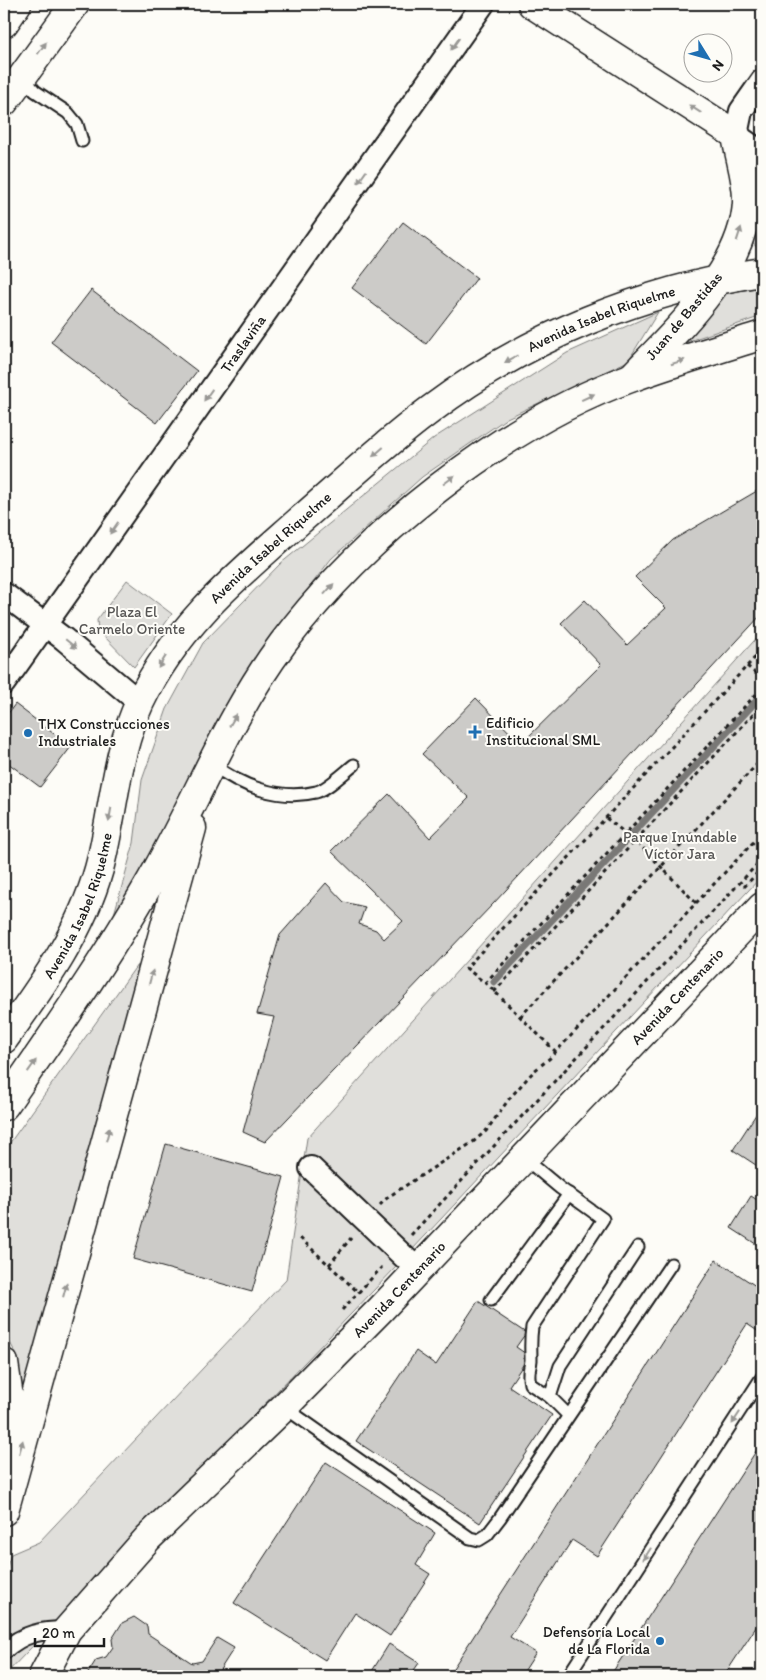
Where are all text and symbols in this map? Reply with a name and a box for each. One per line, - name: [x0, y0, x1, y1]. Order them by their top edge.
- north arrow: [684, 32, 734, 82]
- one-way arrow: [450, 37, 460, 50]
- one-way arrow: [37, 42, 47, 55]
- text: N: [708, 57, 728, 74]
- one-way arrow: [688, 104, 701, 113]
- one-way arrow: [357, 170, 367, 183]
- one-way arrow: [736, 227, 743, 242]
- street label: Juan de Bastidas: [642, 268, 726, 364]
- street label: Avenida Isabel Riquelme: [524, 282, 677, 356]
- street label: Traslaviña: [217, 311, 270, 376]
- one-way arrow: [504, 354, 517, 363]
- one-way arrow: [671, 358, 686, 366]
- one-way arrow: [203, 389, 213, 402]
- one-way arrow: [581, 393, 595, 401]
- one-way arrow: [373, 446, 385, 458]
- one-way arrow: [442, 475, 455, 486]
- street label: Avenida Isabel Riquelme: [206, 488, 335, 607]
- one-way arrow: [109, 522, 119, 535]
- one-way arrow: [323, 584, 335, 596]
- park label: Plaza El Carmelo Oriente: [79, 603, 185, 638]
- one-way arrow: [64, 638, 76, 650]
- one-way arrow: [158, 656, 167, 669]
- one-way arrow: [229, 714, 238, 727]
- place label: Edificio Institucional SML: [486, 714, 600, 749]
- place label: THX Construcciones Industriales: [38, 715, 170, 750]
- marker: Edificio Institucional SML: [468, 725, 482, 739]
- marker: THX Construcciones Industriales: [22, 727, 34, 739]
- one-way arrow: [106, 807, 114, 823]
- park label: Parque Inundable Víctor Jara: [623, 828, 737, 863]
- street label: Avenida Isabel Riquelme: [39, 831, 116, 982]
- street label: Avenida Centenario: [627, 944, 727, 1048]
- one-way arrow: [148, 969, 156, 984]
- one-way arrow: [27, 1059, 37, 1073]
- one-way arrow: [104, 1126, 112, 1141]
- street label: Avenida Centenario: [349, 1237, 449, 1341]
- one-way arrow: [61, 1283, 69, 1298]
- one-way arrow: [731, 1411, 740, 1425]
- one-way arrow: [18, 1439, 26, 1454]
- one-way arrow: [642, 1548, 652, 1561]
- scale bar: [35, 1615, 104, 1647]
- place label: Defensoría Local de La Florida: [543, 1623, 651, 1658]
- text: 20 m: [42, 1624, 76, 1642]
- marker: Defensoría Local de La Florida: [654, 1635, 666, 1647]

